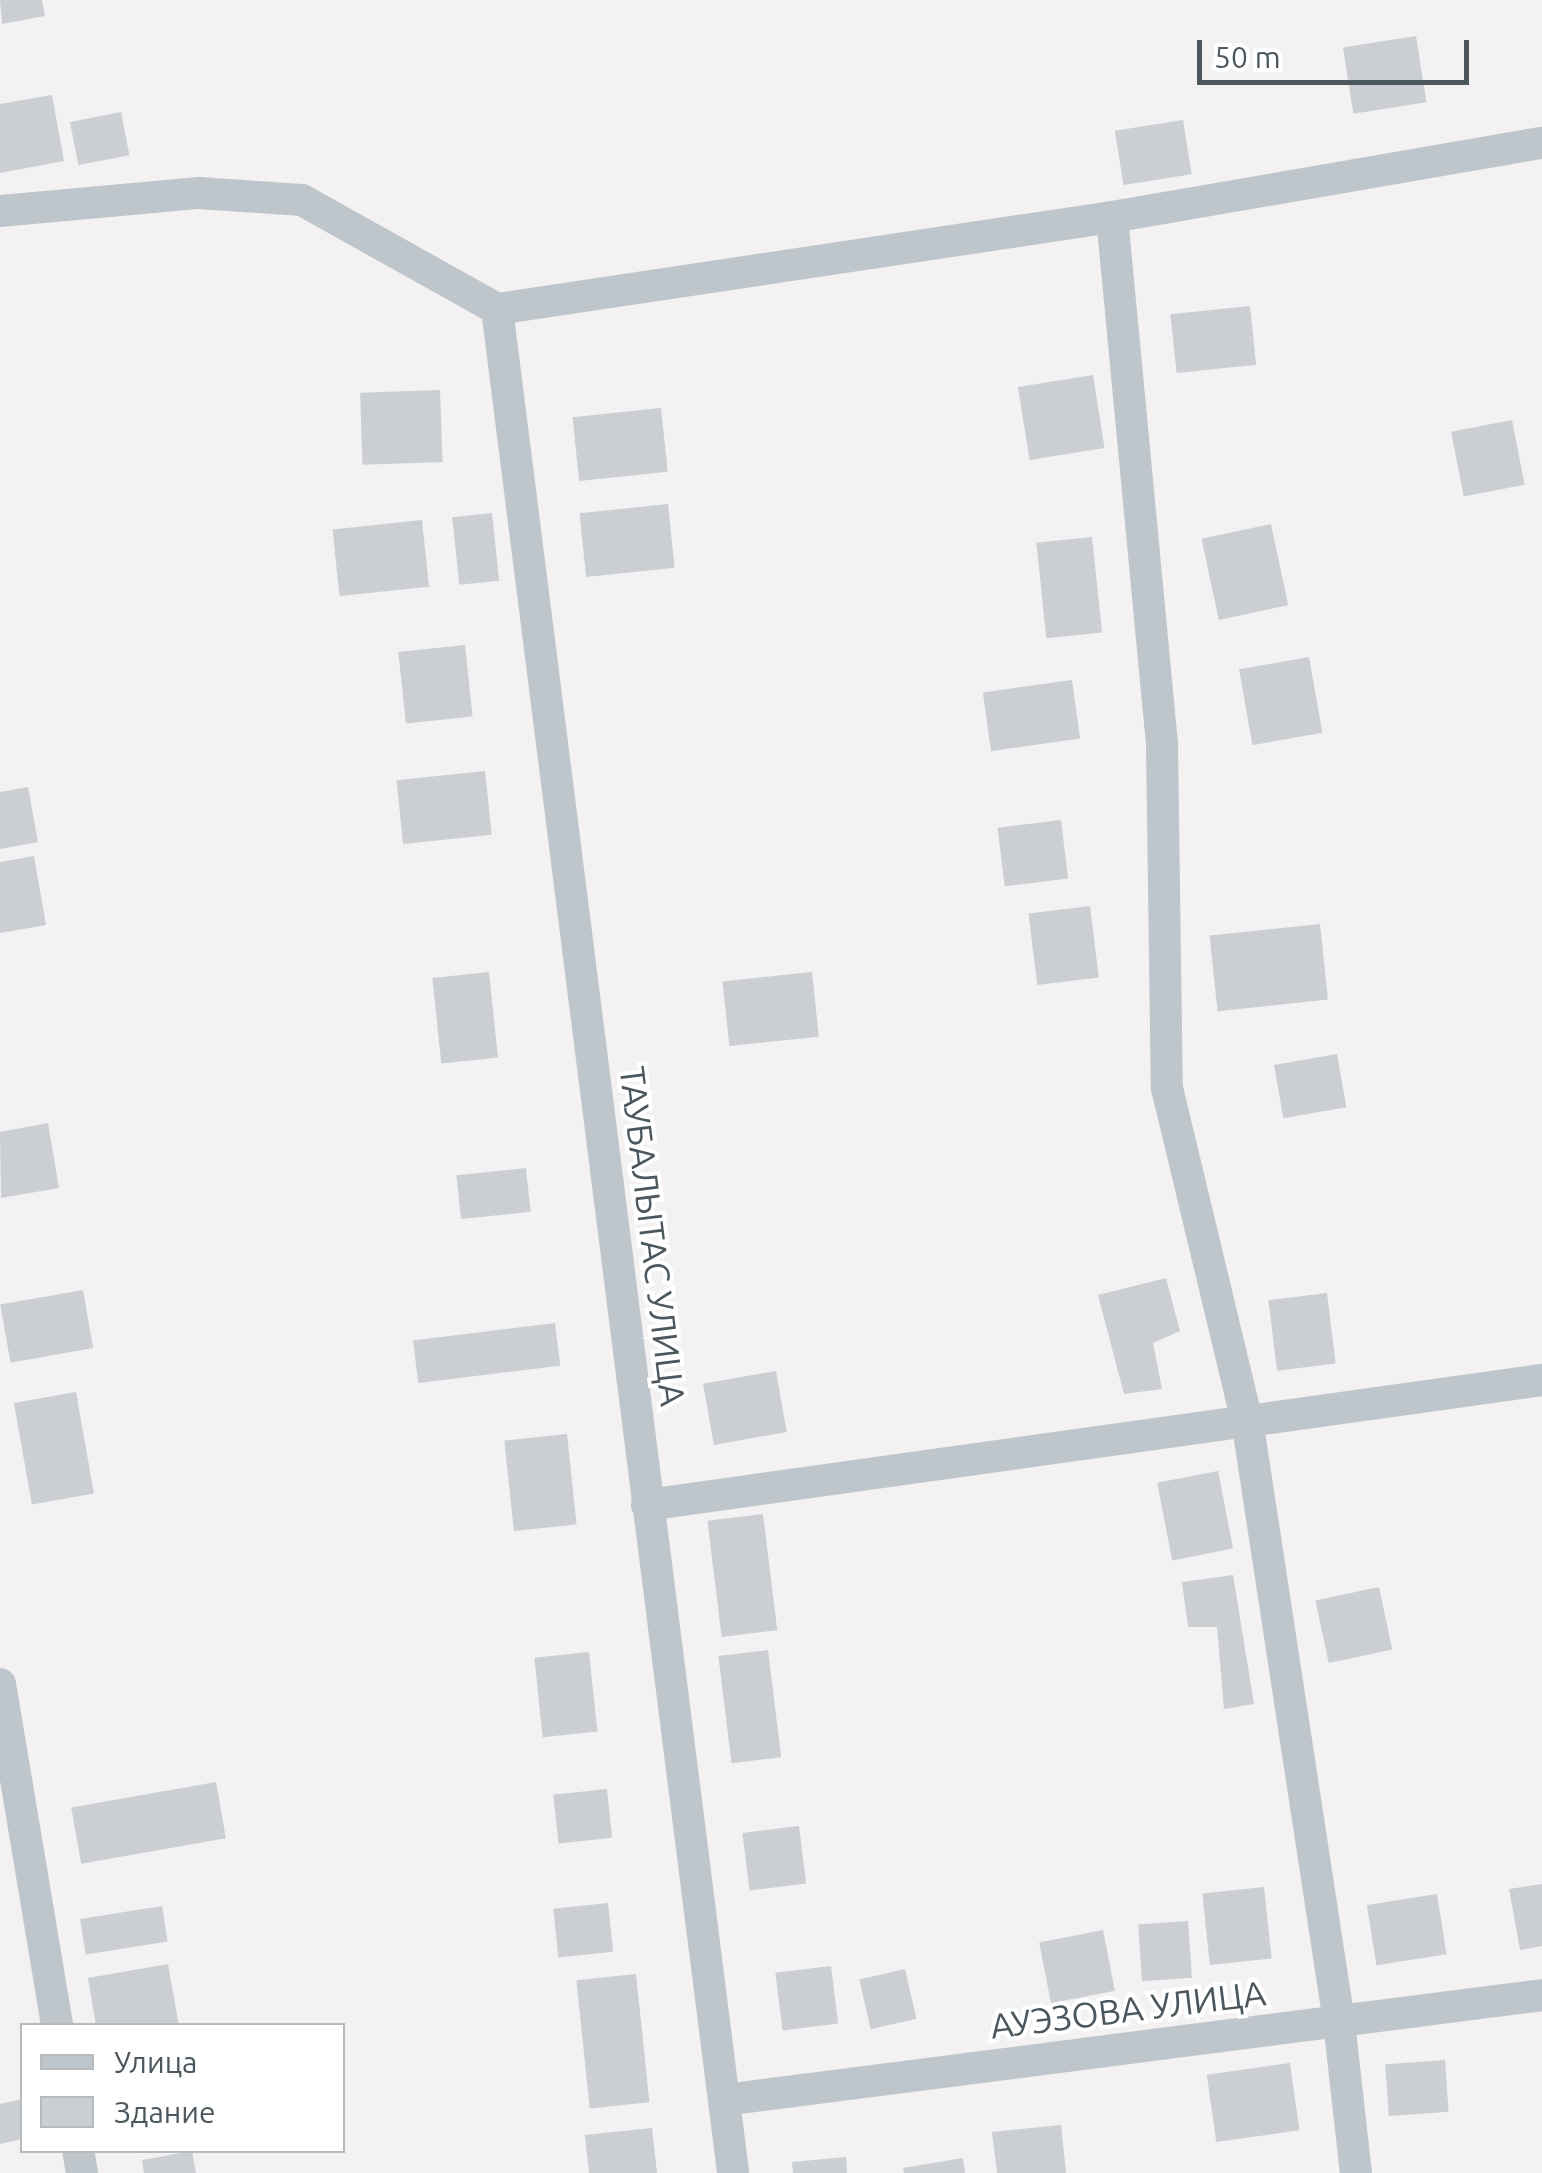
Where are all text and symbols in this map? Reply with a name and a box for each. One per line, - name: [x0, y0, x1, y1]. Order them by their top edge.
- scale bar: [1202, 20, 1474, 82]
- text: 50 m: [1214, 40, 1281, 74]
- street label: ТАУБАЛЫТАС УЛИЦА: [611, 1064, 695, 1408]
- street label: АУЭЗОВА УЛИЦА: [988, 1971, 1268, 2047]
- legend: [20, 2023, 345, 2153]
- text: Улица: [114, 2045, 198, 2079]
- text: Здание: [114, 2095, 216, 2129]

